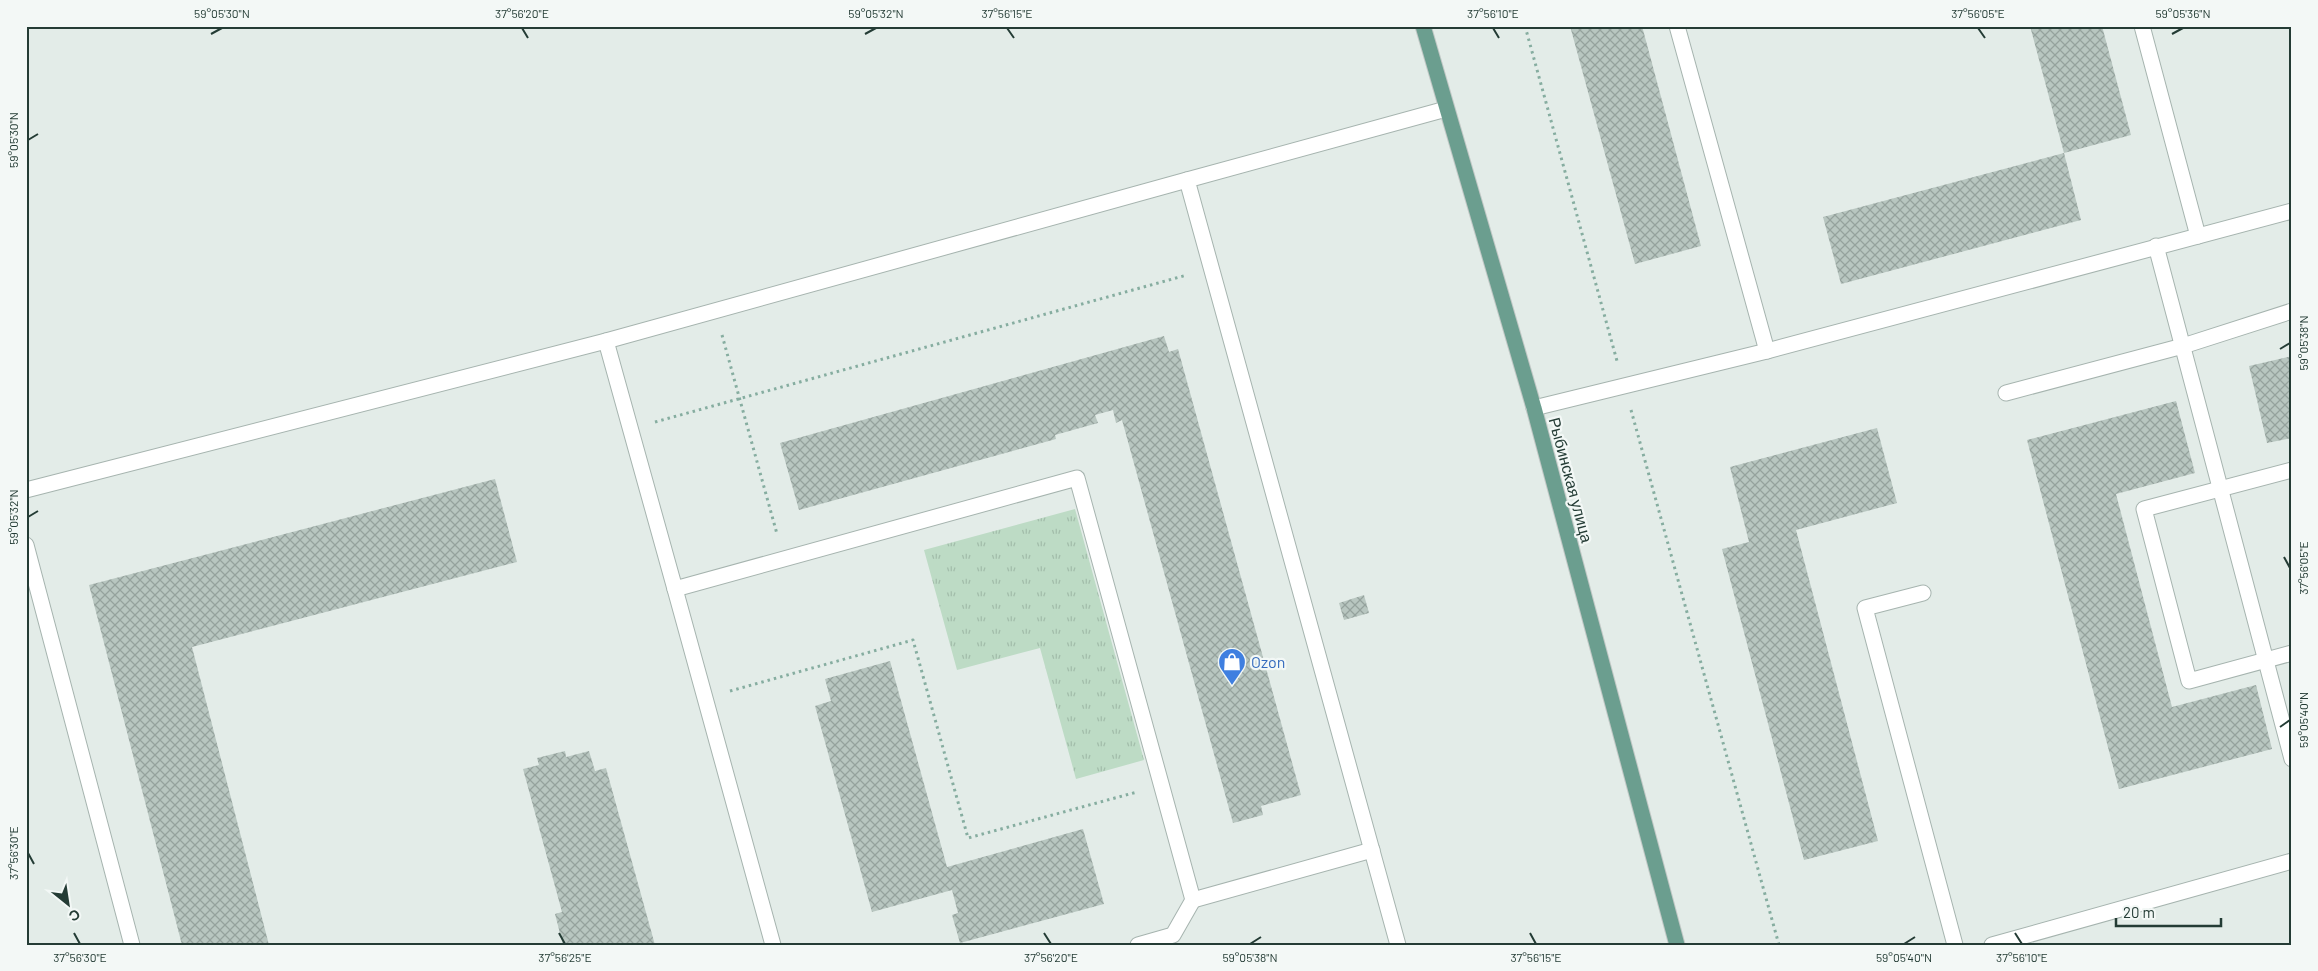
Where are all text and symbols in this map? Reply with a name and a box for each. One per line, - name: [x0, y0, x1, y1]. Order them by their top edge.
- text: 59°05'30"N: [194, 6, 250, 20]
- text: 37°56'20"E: [495, 6, 549, 20]
- text: 59°05'32"N: [848, 6, 904, 20]
- text: 37°56'15"E: [981, 6, 1033, 20]
- text: 37°56'10"E: [1467, 6, 1519, 20]
- text: 37°56'05"E: [1951, 6, 2005, 20]
- text: 59°05'36"N: [2155, 6, 2211, 20]
- text: 59°05'30"N: [6, 112, 20, 168]
- text: 59°05'38"N: [2296, 315, 2310, 371]
- street label: Рыбинская улица: [1546, 415, 1597, 545]
- text: 59°05'32"N: [6, 489, 20, 545]
- text: 37°56'05"E: [2296, 541, 2310, 595]
- shop icon: Ozon: [1217, 647, 1247, 686]
- place label: Ozon: [1251, 652, 1285, 671]
- text: 59°05'40"N: [2296, 692, 2310, 748]
- text: 37°56'30"E: [6, 826, 20, 880]
- north arrow: [42, 878, 92, 928]
- scale bar: [2116, 896, 2220, 928]
- text: 20 m: [2123, 903, 2155, 921]
- text: С: [66, 906, 83, 926]
- text: 37°56'30"E: [53, 950, 107, 964]
- text: 37°56'25"E: [538, 950, 592, 964]
- text: 37°56'20"E: [1024, 950, 1078, 964]
- text: 59°05'38"N: [1222, 950, 1278, 964]
- text: 37°56'15"E: [1510, 950, 1562, 964]
- text: 59°05'40"N: [1876, 950, 1932, 964]
- text: 37°56'10"E: [1996, 950, 2048, 964]

